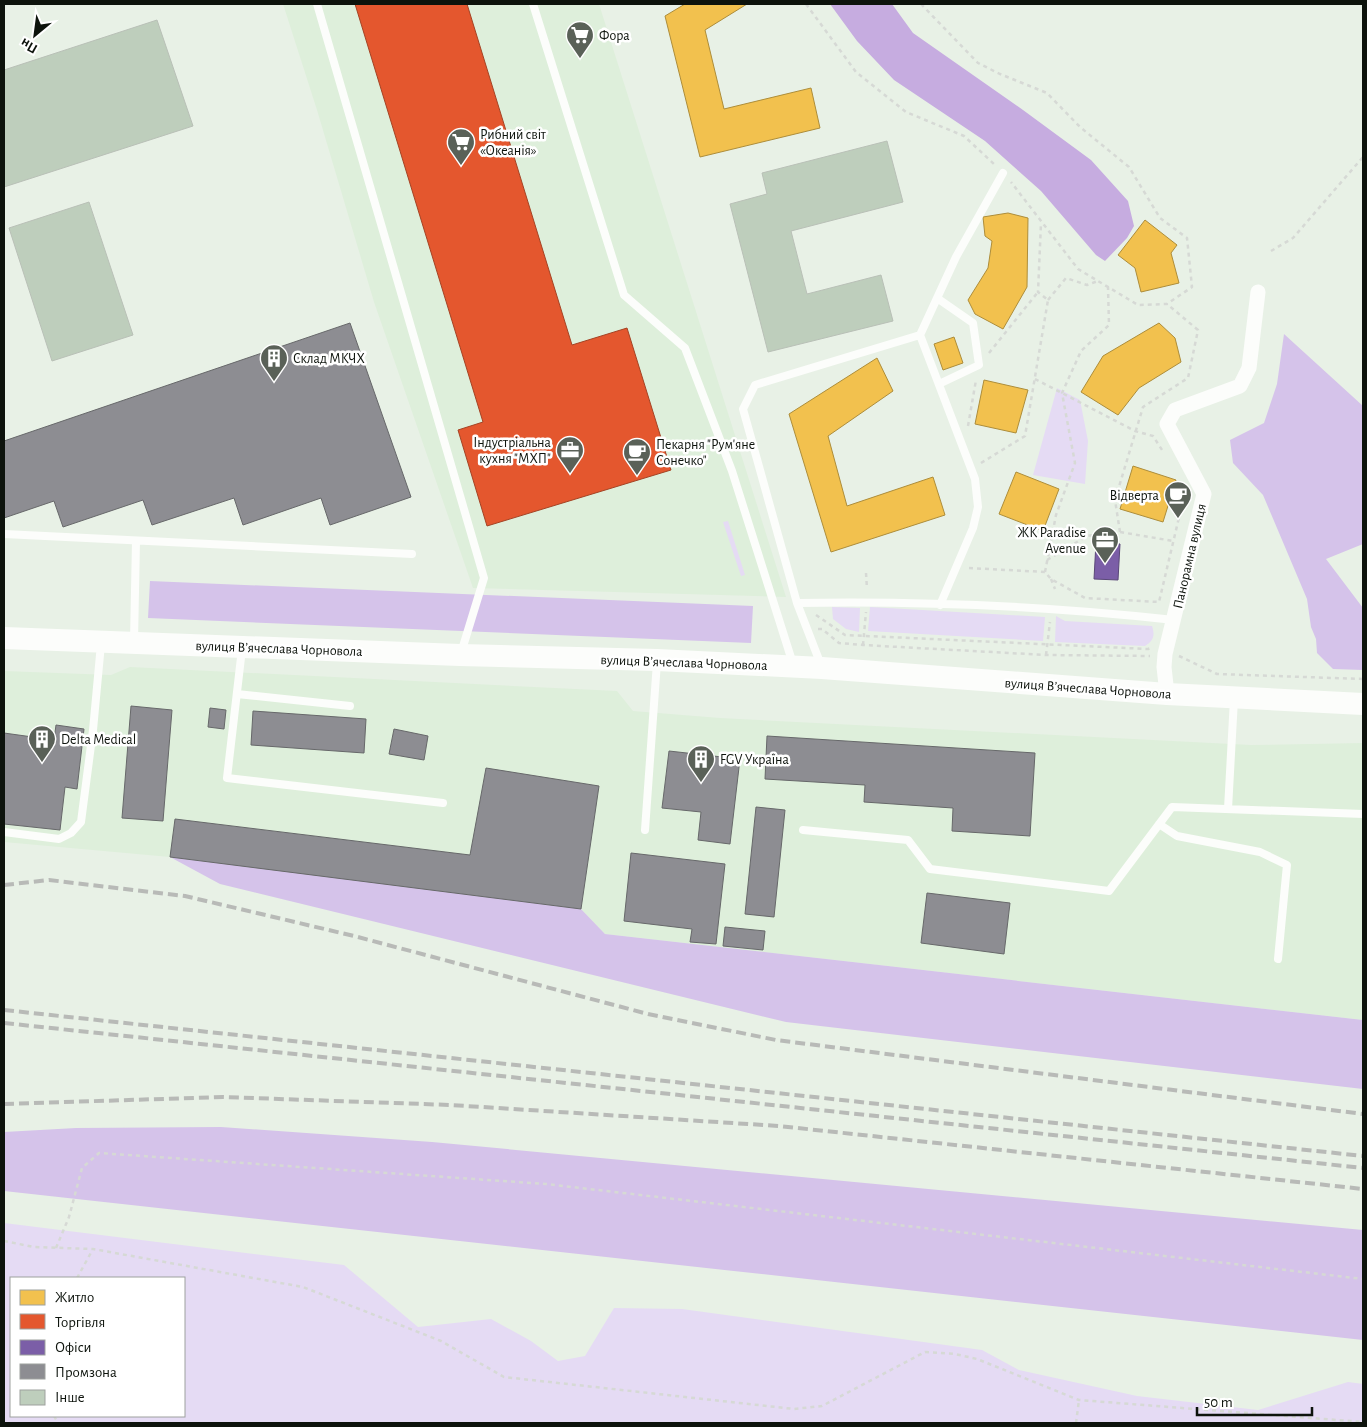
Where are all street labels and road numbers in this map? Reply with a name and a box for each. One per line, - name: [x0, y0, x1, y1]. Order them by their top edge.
- street label: Панорамна вулиця: [1171, 502, 1209, 610]
- street label: вулиця Вʼячеслава Чорновола: [195, 639, 363, 659]
- street label: вулиця Вʼячеслава Чорновола: [600, 653, 768, 673]
- street label: вулиця Вʼячеслава Чорновола: [1004, 676, 1172, 702]

